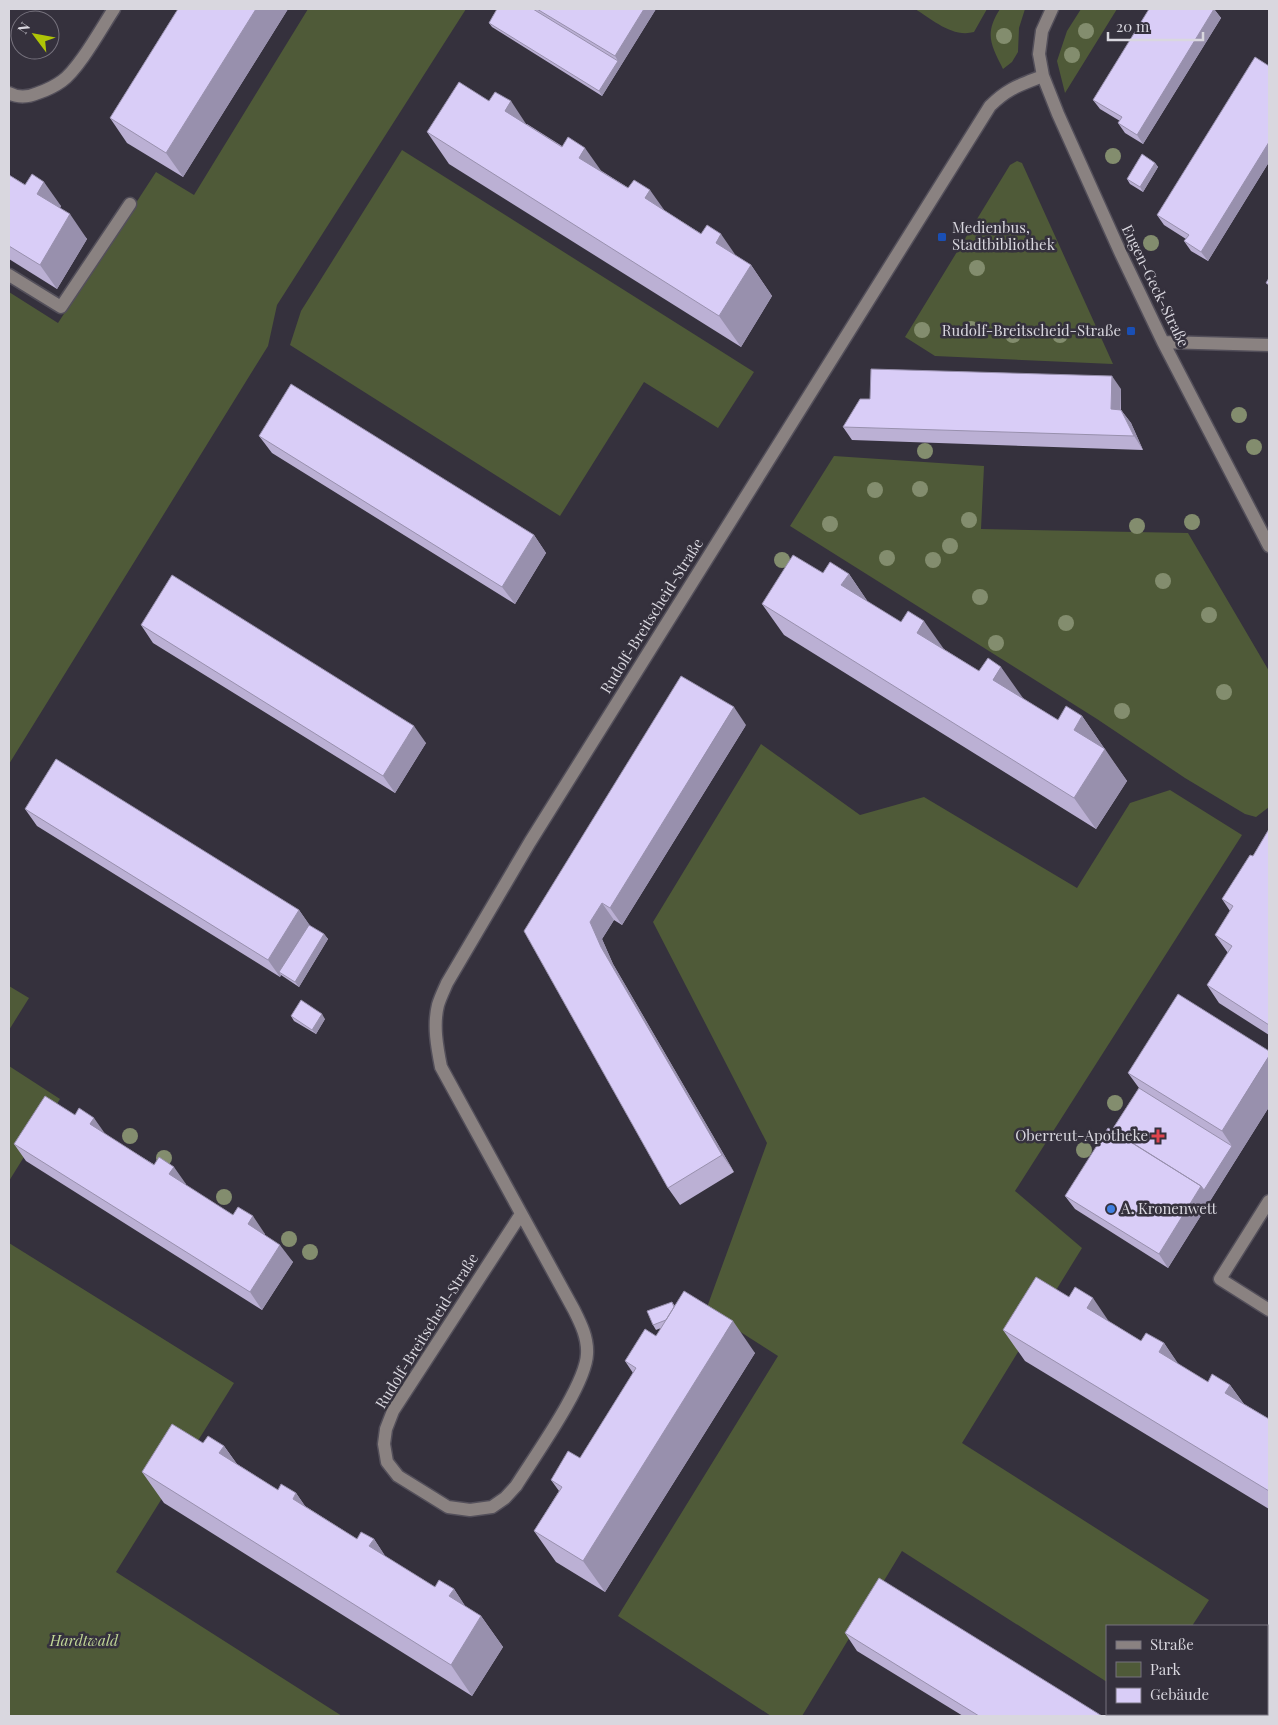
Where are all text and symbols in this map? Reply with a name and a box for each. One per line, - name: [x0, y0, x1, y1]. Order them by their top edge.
- north arrow: [10, 10, 60, 60]
- scale bar: [1108, 10, 1203, 42]
- text: 20 m: [1116, 16, 1150, 36]
- text: N: [13, 19, 34, 37]
- place label: Medienbus, Stadtbibliothek: [952, 217, 1056, 254]
- street label: Eugen-Geck-Straße: [1118, 221, 1194, 350]
- marker: Medienbus, Stadtbibliothek: [936, 231, 948, 243]
- place label: Rudolf-Breitscheid-Straße: [942, 320, 1121, 340]
- marker: Rudolf-Breitscheid-Straße: [1125, 325, 1137, 337]
- street label: Rudolf-Breitscheid-Straße: [595, 534, 707, 697]
- place label: Oberreut-Apotheke: [1015, 1125, 1148, 1145]
- marker: Oberreut-Apotheke: [1152, 1130, 1164, 1142]
- place label: A. Kronenwett: [1120, 1198, 1217, 1218]
- marker: A. Kronenwett: [1105, 1203, 1117, 1215]
- street label: Rudolf-Breitscheid-Straße: [370, 1249, 482, 1412]
- legend: [1106, 1625, 1268, 1715]
- park label: Hardtwald: [49, 1630, 119, 1650]
- text: Straße: [1150, 1634, 1194, 1654]
- text: Park: [1150, 1659, 1182, 1679]
- text: Gebäude: [1150, 1684, 1209, 1704]

